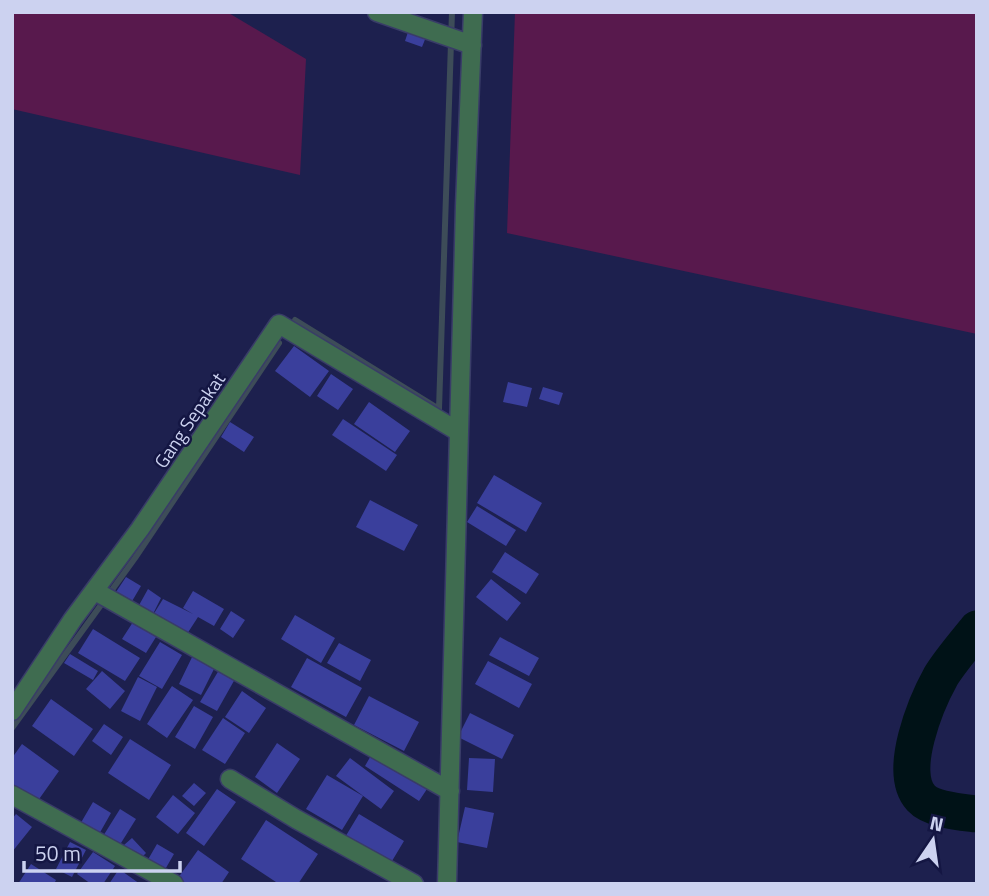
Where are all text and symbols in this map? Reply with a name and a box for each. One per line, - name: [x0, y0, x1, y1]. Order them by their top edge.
- street label: Gang Sepakat: [146, 366, 232, 474]
- north arrow: [898, 805, 968, 875]
- text: N: [927, 807, 947, 839]
- scale bar: [24, 830, 180, 874]
- text: 50 m: [35, 837, 81, 869]

